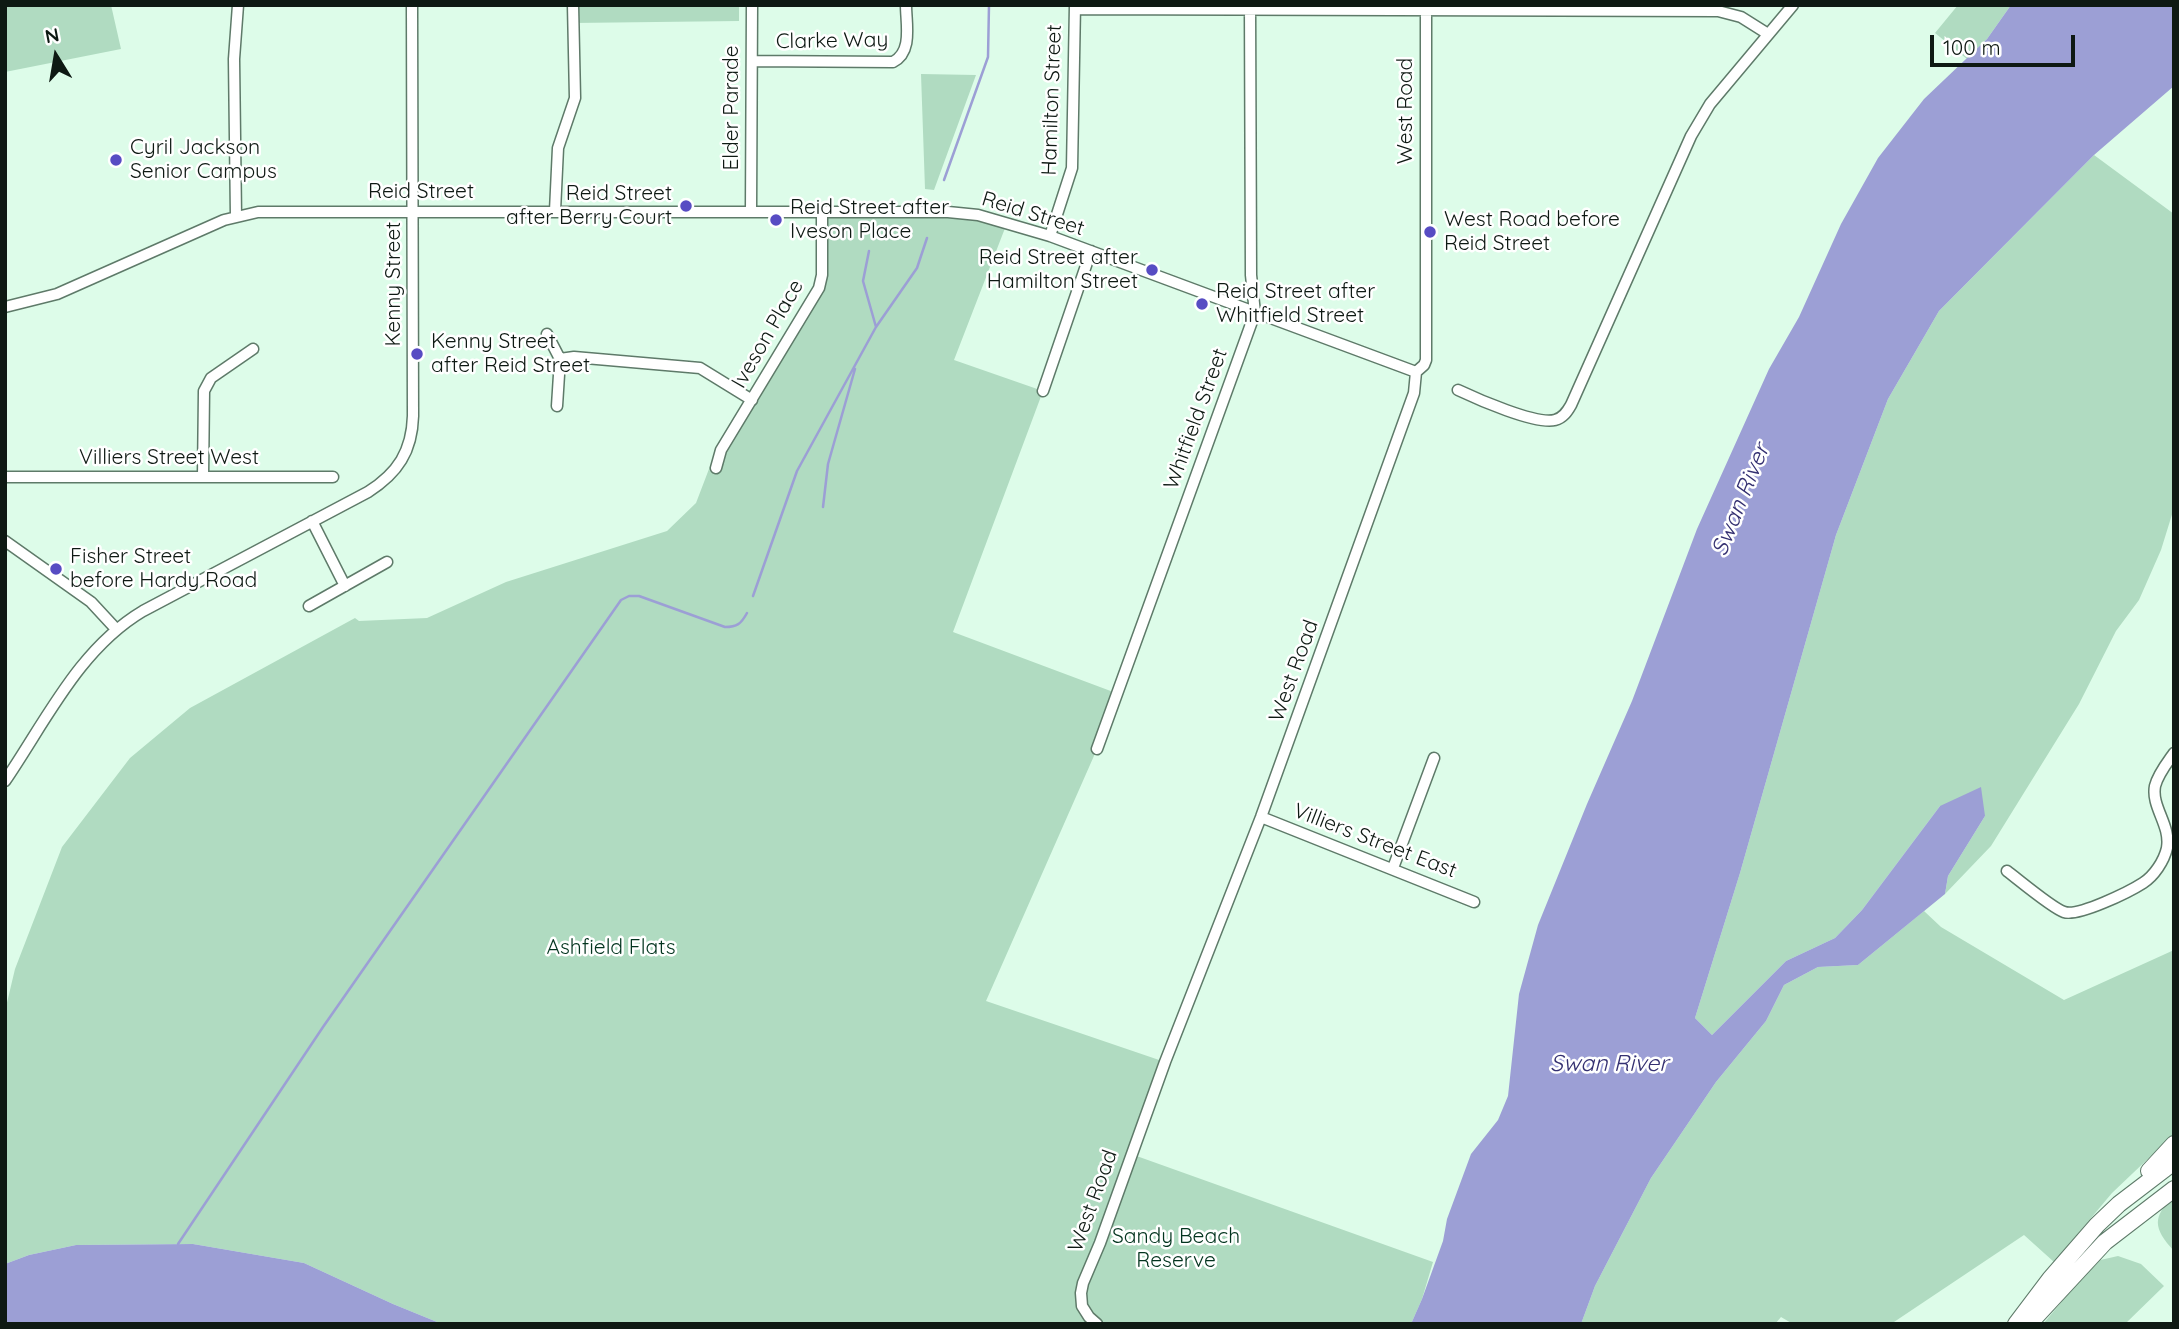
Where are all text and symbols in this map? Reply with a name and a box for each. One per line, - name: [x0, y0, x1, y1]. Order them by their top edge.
- north arrow: [21, 21, 91, 91]
- scale bar: [1934, 21, 2079, 65]
- text: N: [43, 22, 61, 48]
- street label: Hamilton Street: [1037, 24, 1067, 176]
- street label: Clarke Way: [776, 27, 888, 55]
- text: 100 m: [1943, 34, 2001, 60]
- street label: Elder Parade: [719, 45, 745, 171]
- street label: West Road: [1393, 58, 1419, 164]
- place label: Cyril Jackson Senior Campus: [130, 135, 277, 185]
- marker: Cyril Jackson Senior Campus: [108, 152, 124, 168]
- street label: Reid Street: [368, 179, 474, 205]
- place label: Reid Street after Berry Court: [506, 181, 672, 231]
- street label: Reid Street: [979, 186, 1087, 242]
- place label: Reid Street after Iveson Place: [790, 195, 949, 245]
- marker: Reid Street after Berry Court: [678, 198, 694, 214]
- place label: West Road before Reid Street: [1444, 207, 1620, 257]
- marker: Reid Street after Iveson Place: [768, 212, 784, 228]
- street label: Kenny Street: [381, 222, 407, 346]
- marker: West Road before Reid Street: [1422, 224, 1438, 240]
- place label: Reid Street after Hamilton Street: [979, 245, 1138, 295]
- marker: Reid Street after Hamilton Street: [1144, 262, 1160, 278]
- street label: Iveson Place: [727, 275, 809, 393]
- place label: Reid Street after Whitfield Street: [1216, 279, 1375, 329]
- marker: Reid Street after Whitfield Street: [1194, 296, 1210, 312]
- place label: Kenny Street after Reid Street: [431, 329, 590, 379]
- street label: Whitfield Street: [1159, 345, 1233, 493]
- marker: Kenny Street after Reid Street: [409, 346, 425, 362]
- water label: Swan River: [1706, 440, 1776, 560]
- street label: Villiers Street West: [79, 445, 259, 471]
- place label: Fisher Street before Hardy Road: [70, 544, 257, 594]
- marker: Fisher Street before Hardy Road: [48, 561, 64, 577]
- street label: West Road: [1264, 617, 1324, 725]
- street label: Villiers Street East: [1290, 798, 1460, 884]
- park label: Ashfield Flats: [546, 935, 676, 961]
- water label: Swan River: [1550, 1050, 1668, 1078]
- street label: West Road: [1063, 1147, 1123, 1255]
- park label: Sandy Beach Reserve: [1112, 1224, 1240, 1274]

